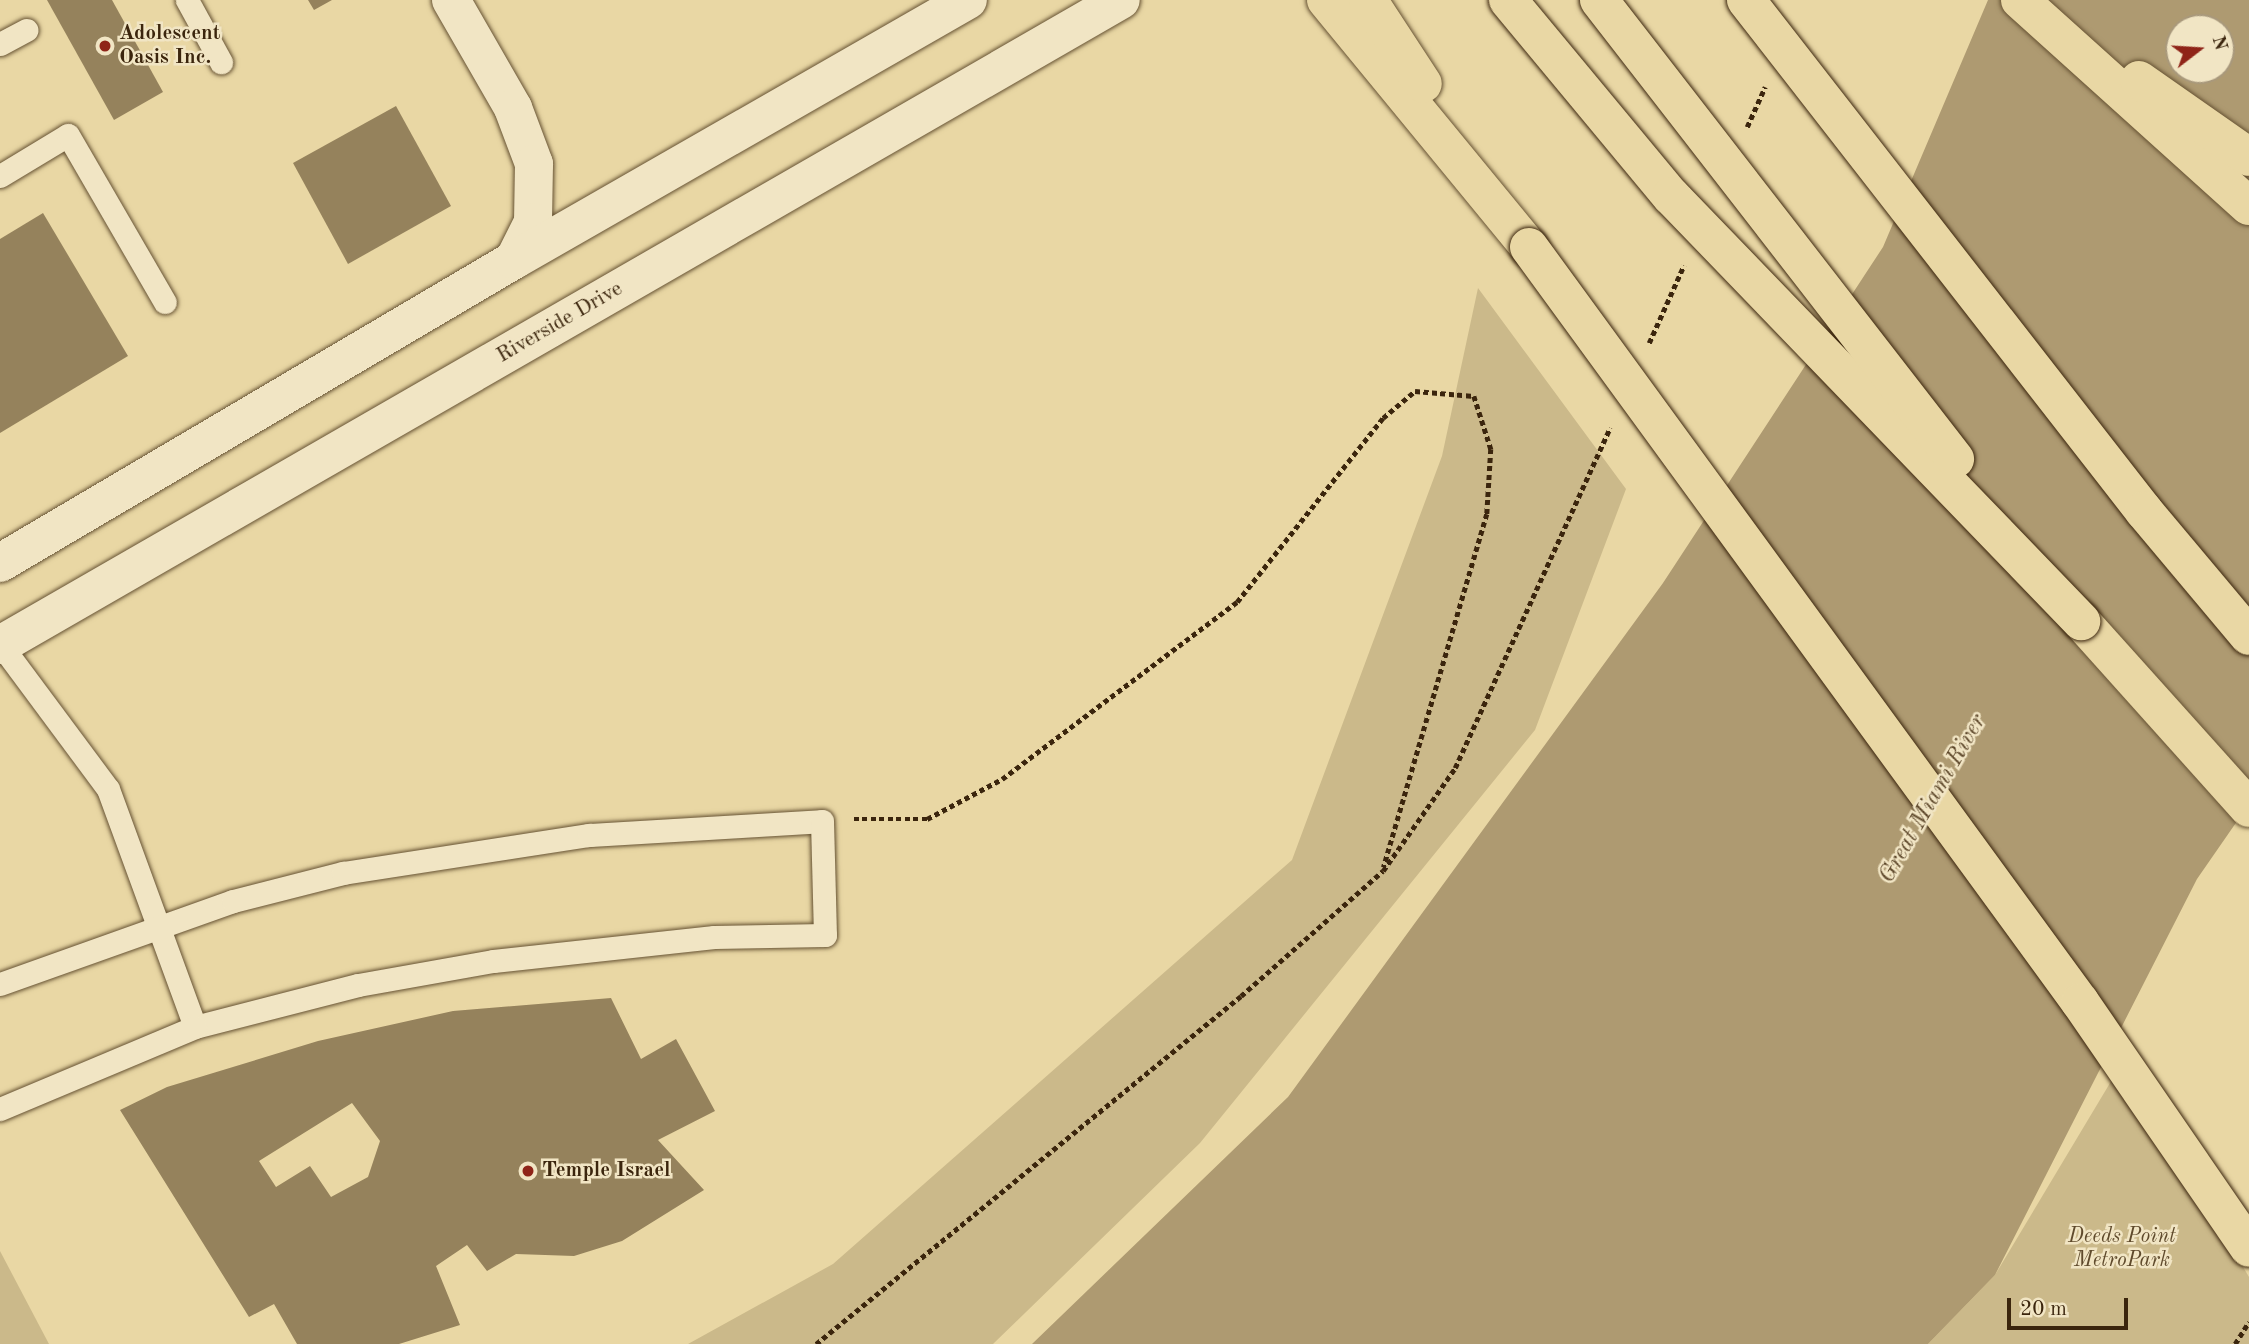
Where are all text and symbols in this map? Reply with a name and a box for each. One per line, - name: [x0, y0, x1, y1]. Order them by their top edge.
- north arrow: [2165, 14, 2235, 84]
- place label: Adolescent Oasis Inc.: [119, 21, 220, 71]
- text: N: [2207, 34, 2230, 53]
- marker: Adolescent Oasis Inc.: [97, 38, 113, 54]
- street label: Riverside Drive: [493, 277, 627, 369]
- water label: Great Miami River: [1874, 710, 1992, 888]
- place label: Temple Israel: [542, 1158, 671, 1184]
- marker: Temple Israel: [520, 1163, 536, 1179]
- park label: Deeds Point MetroPark: [2068, 1224, 2176, 1274]
- scale bar: [2011, 1284, 2132, 1328]
- text: 20 m: [2020, 1299, 2067, 1320]

